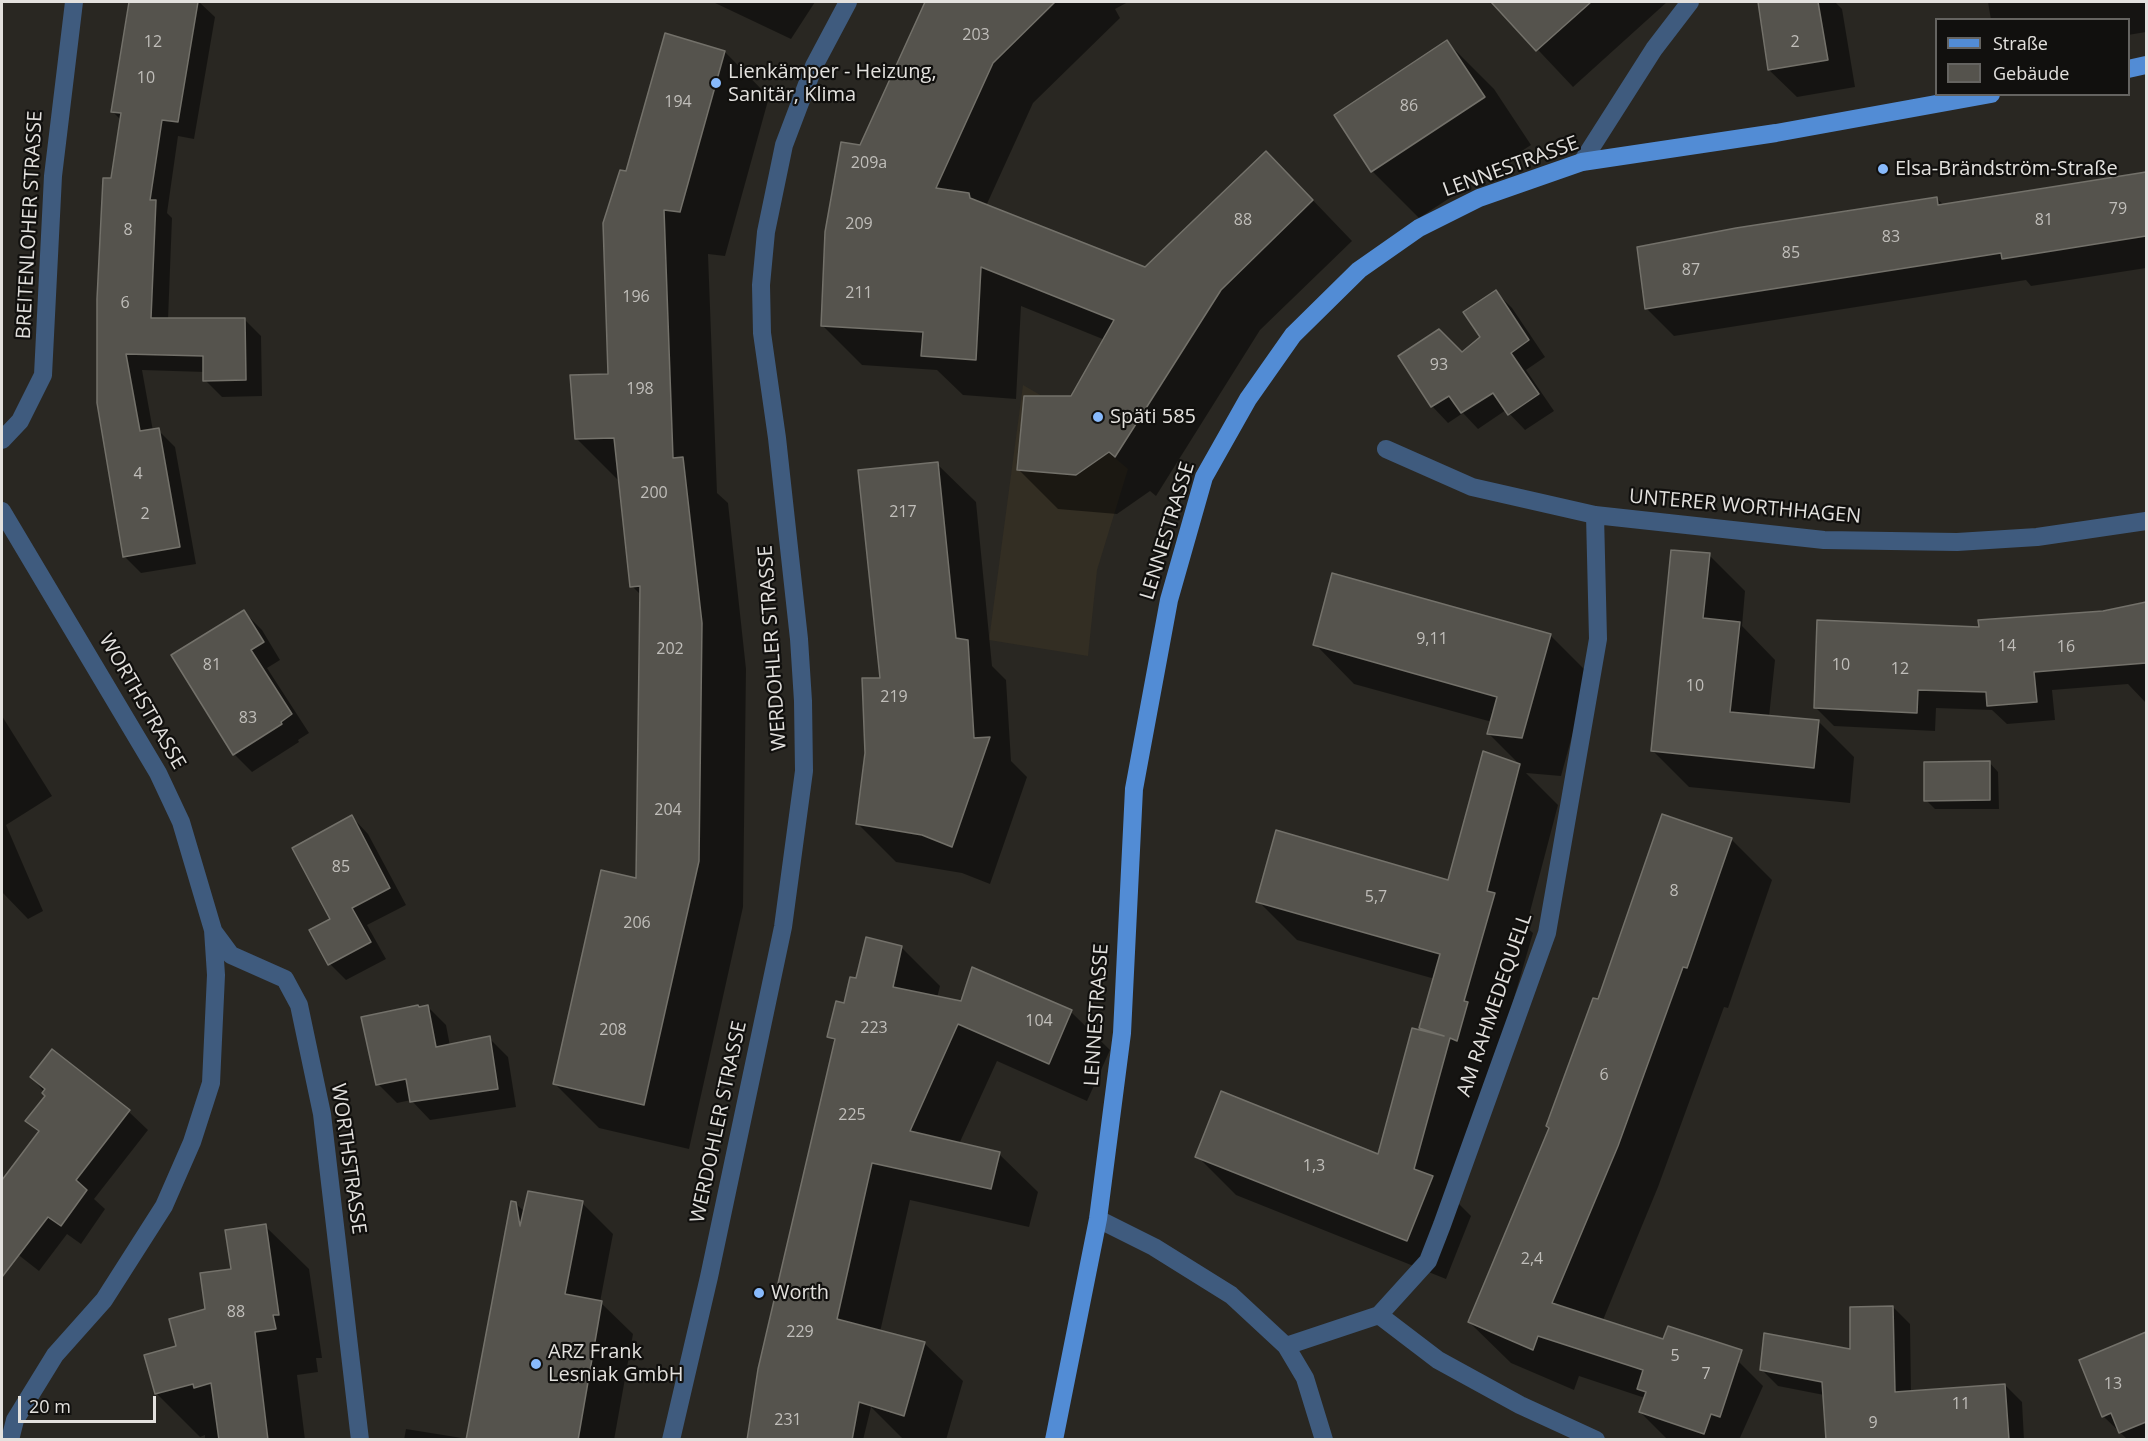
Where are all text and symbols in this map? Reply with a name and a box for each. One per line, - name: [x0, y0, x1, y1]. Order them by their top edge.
- legend: [1935, 18, 2130, 96]
- house number: 203: [962, 25, 990, 45]
- text: Straße: [1993, 31, 2048, 55]
- house number: 12: [144, 32, 162, 52]
- house number: 2: [1790, 32, 1800, 52]
- place label: Lienkämper - Heizung, Sanitär, Klima: [728, 60, 937, 107]
- text: Gebäude: [1993, 61, 2069, 85]
- house number: 10: [137, 68, 155, 88]
- marker: Lienkämper - Heizung, Sanitär, Klima: [709, 76, 723, 90]
- house number: 194: [664, 92, 692, 112]
- house number: 86: [1400, 96, 1418, 116]
- street label: BREITENLOHER STRASSE: [12, 110, 48, 340]
- street label: LENNESTRASSE: [1440, 131, 1582, 203]
- house number: 209a: [851, 153, 887, 173]
- place label: Elsa-Brändström-Straße: [1895, 157, 2118, 181]
- marker: Elsa-Brändström-Straße: [1876, 162, 1890, 176]
- house number: 79: [2109, 199, 2127, 219]
- house number: 88: [1234, 210, 1252, 230]
- house number: 81: [2035, 210, 2053, 230]
- house number: 209: [845, 214, 873, 234]
- house number: 8: [123, 220, 133, 240]
- house number: 83: [1882, 227, 1900, 247]
- house number: 85: [1782, 243, 1800, 263]
- house number: 87: [1682, 260, 1700, 280]
- house number: 211: [845, 283, 873, 303]
- house number: 196: [622, 287, 650, 307]
- house number: 6: [120, 293, 130, 313]
- house number: 93: [1430, 355, 1448, 375]
- house number: 198: [626, 379, 654, 399]
- place label: Späti 585: [1110, 405, 1196, 429]
- marker: Späti 585: [1091, 410, 1105, 424]
- street label: LENNESTRASSE: [1136, 459, 1200, 603]
- house number: 4: [133, 464, 143, 484]
- house number: 200: [640, 483, 668, 503]
- street label: UNTERER WORTHHAGEN: [1628, 485, 1862, 529]
- house number: 217: [889, 502, 917, 522]
- house number: 2: [140, 504, 150, 524]
- street label: WERDOHLER STRASSE: [754, 544, 792, 752]
- house number: 9,11: [1416, 629, 1448, 649]
- street label: WORTHSTRASSE: [94, 630, 190, 774]
- house number: 14: [1998, 636, 2016, 656]
- house number: 16: [2057, 637, 2075, 657]
- house number: 202: [656, 639, 684, 659]
- house number: 81: [203, 655, 221, 675]
- house number: 10: [1832, 655, 1850, 675]
- house number: 12: [1891, 659, 1909, 679]
- house number: 10: [1686, 676, 1704, 696]
- house number: 219: [880, 687, 908, 707]
- house number: 83: [239, 708, 257, 728]
- house number: 204: [654, 800, 682, 820]
- house number: 85: [332, 857, 350, 877]
- house number: 8: [1669, 881, 1679, 901]
- house number: 5,7: [1365, 887, 1387, 907]
- street label: AM RAHMEDEQUELL: [1452, 910, 1538, 1100]
- house number: 206: [623, 913, 651, 933]
- street label: LENNESTRASSE: [1080, 943, 1114, 1087]
- house number: 104: [1025, 1011, 1053, 1031]
- house number: 223: [860, 1018, 888, 1038]
- street label: WERDOHLER STRASSE: [686, 1019, 752, 1225]
- house number: 208: [599, 1020, 627, 1040]
- house number: 6: [1599, 1065, 1609, 1085]
- street label: WORTHSTRASSE: [326, 1082, 370, 1236]
- house number: 225: [838, 1105, 866, 1125]
- house number: 1,3: [1303, 1156, 1325, 1176]
- house number: 2,4: [1521, 1249, 1543, 1269]
- place label: Worth: [771, 1281, 829, 1305]
- marker: Worth: [752, 1286, 766, 1300]
- house number: 88: [227, 1302, 245, 1322]
- house number: 229: [786, 1322, 814, 1342]
- place label: ARZ Frank Lesniak GmbH: [548, 1340, 683, 1387]
- house number: 5: [1670, 1346, 1680, 1366]
- marker: ARZ Frank Lesniak GmbH: [529, 1357, 543, 1371]
- house number: 7: [1701, 1364, 1711, 1384]
- house number: 13: [2104, 1374, 2122, 1394]
- scale bar: [21, 1384, 159, 1422]
- text: 20 m: [29, 1394, 71, 1418]
- house number: 11: [1952, 1394, 1970, 1414]
- house number: 231: [774, 1410, 802, 1430]
- house number: 9: [1868, 1413, 1878, 1433]

